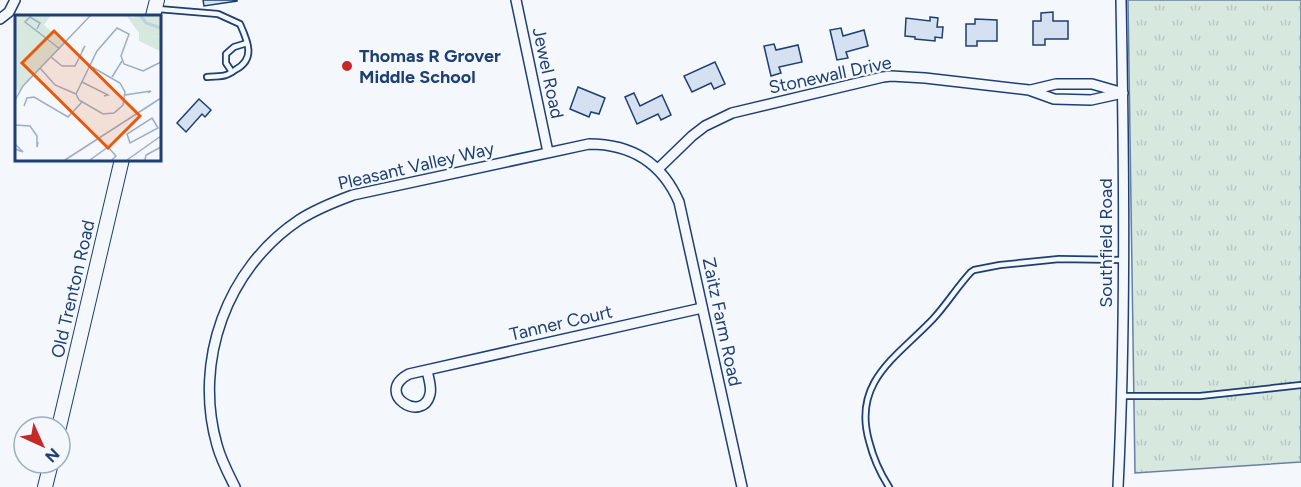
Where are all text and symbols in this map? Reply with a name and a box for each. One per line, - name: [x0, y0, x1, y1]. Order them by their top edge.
- inset map: [15, 15, 160, 160]
- street label: Jewel Road: [528, 26, 568, 120]
- place label: Thomas R Grover Middle School: [359, 45, 501, 88]
- street label: Stonewall Drive: [767, 51, 894, 99]
- marker: Thomas R Grover Middle School: [340, 59, 354, 73]
- street label: Pleasant Valley Way: [336, 137, 497, 195]
- street label: Southfield Road: [1095, 178, 1117, 308]
- street label: Old Trenton Road: [46, 218, 100, 360]
- street label: Zaitz Farm Road: [698, 256, 746, 388]
- street label: Tanner Court: [507, 300, 615, 346]
- north arrow: [12, 415, 72, 475]
- text: N: [41, 444, 63, 466]

